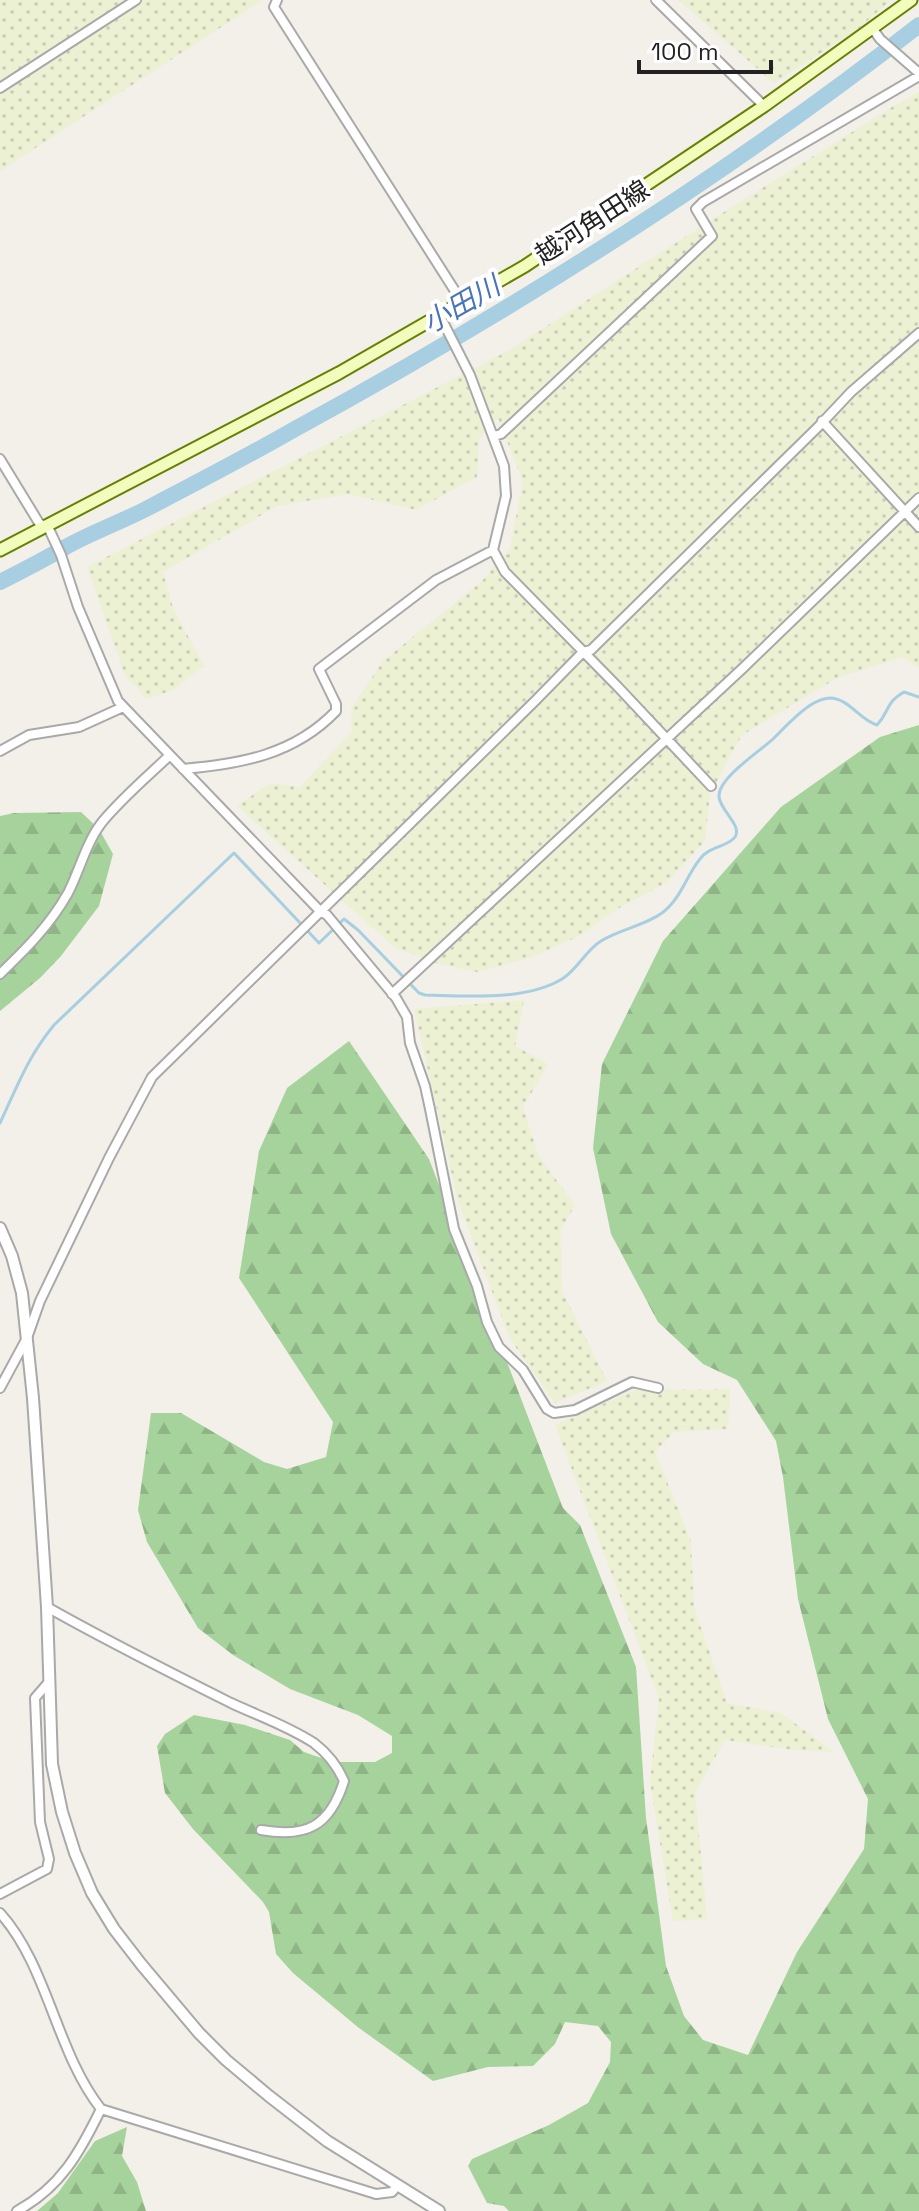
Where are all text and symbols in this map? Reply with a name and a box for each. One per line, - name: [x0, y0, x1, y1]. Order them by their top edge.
- scale bar: [639, 24, 771, 74]
- text: 100 m: [651, 36, 719, 67]
- street label: 越河角田線: [528, 172, 656, 272]
- water label: 小田川: [416, 266, 509, 341]

